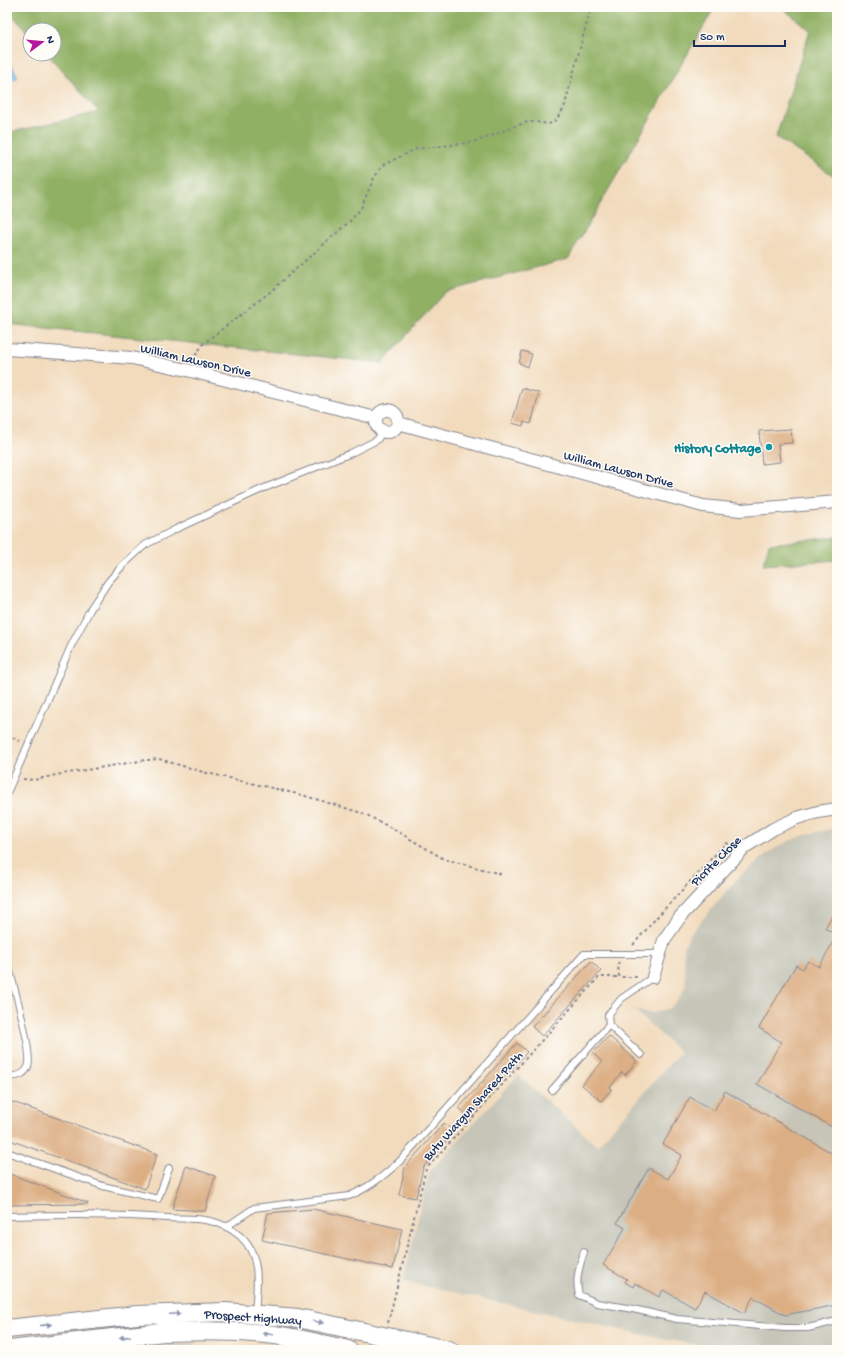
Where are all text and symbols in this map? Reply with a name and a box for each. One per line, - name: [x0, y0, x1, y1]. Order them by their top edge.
- north arrow: [22, 22, 62, 62]
- scale bar: [694, 22, 785, 48]
- text: 50 m: [700, 31, 725, 45]
- text: N: [43, 35, 56, 45]
- street label: William Lawson Drive: [139, 341, 253, 382]
- place label: History Cottage: [674, 442, 762, 457]
- marker: History Cottage: [764, 442, 774, 452]
- street label: William Lawson Drive: [562, 449, 675, 492]
- street label: Picrite Close: [688, 833, 745, 891]
- street label: Butu Wargun Shared Path: [420, 1049, 527, 1165]
- street label: Prospect Highway: [203, 1308, 303, 1329]
- one-way arrow: [169, 1310, 181, 1317]
- one-way arrow: [312, 1320, 325, 1326]
- one-way arrow: [40, 1322, 52, 1328]
- one-way arrow: [262, 1331, 274, 1338]
- one-way arrow: [119, 1333, 131, 1340]

